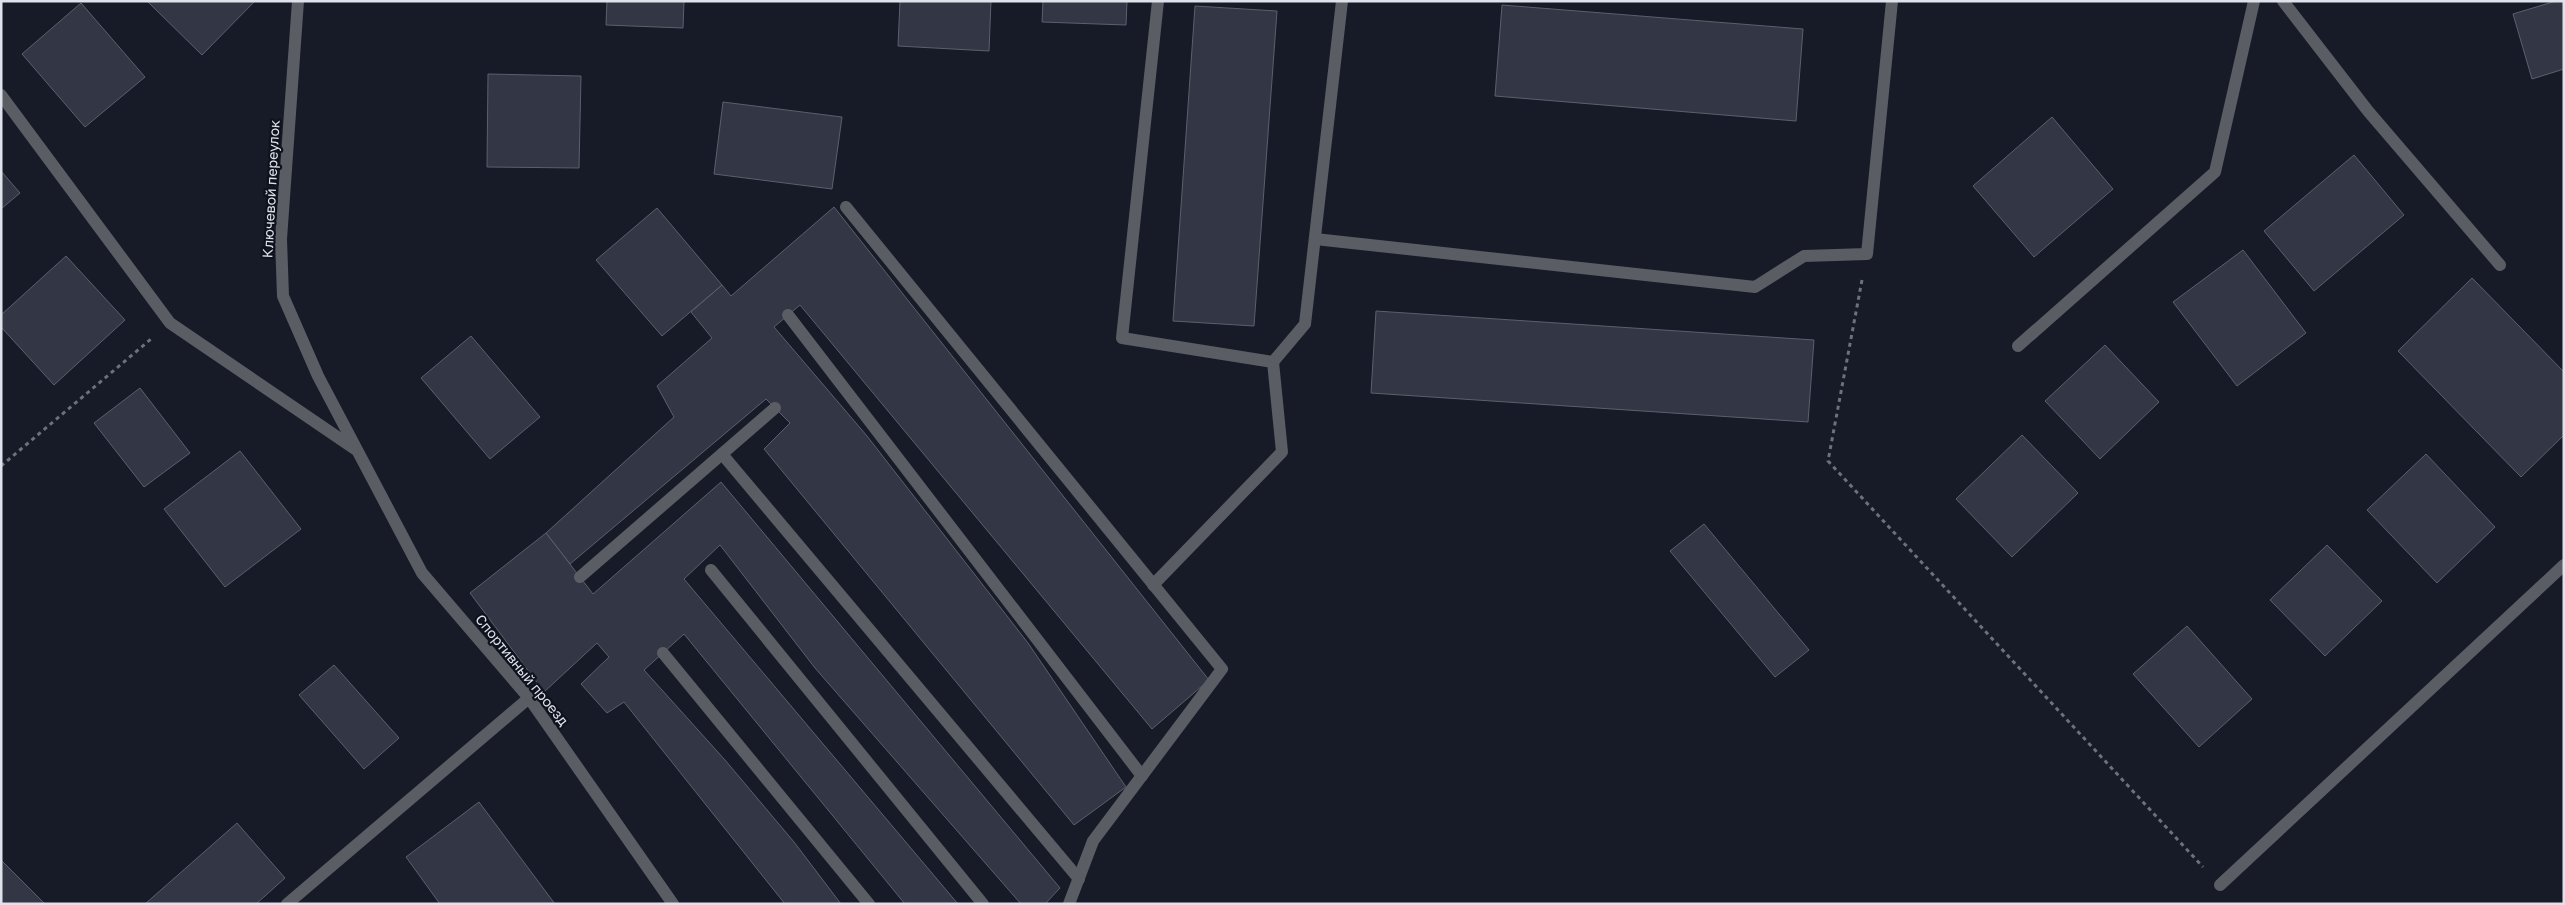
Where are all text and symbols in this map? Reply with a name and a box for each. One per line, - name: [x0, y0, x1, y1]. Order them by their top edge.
- street label: Ключевой переулок: [258, 119, 283, 259]
- street label: Спортивный проезд: [472, 611, 573, 729]

